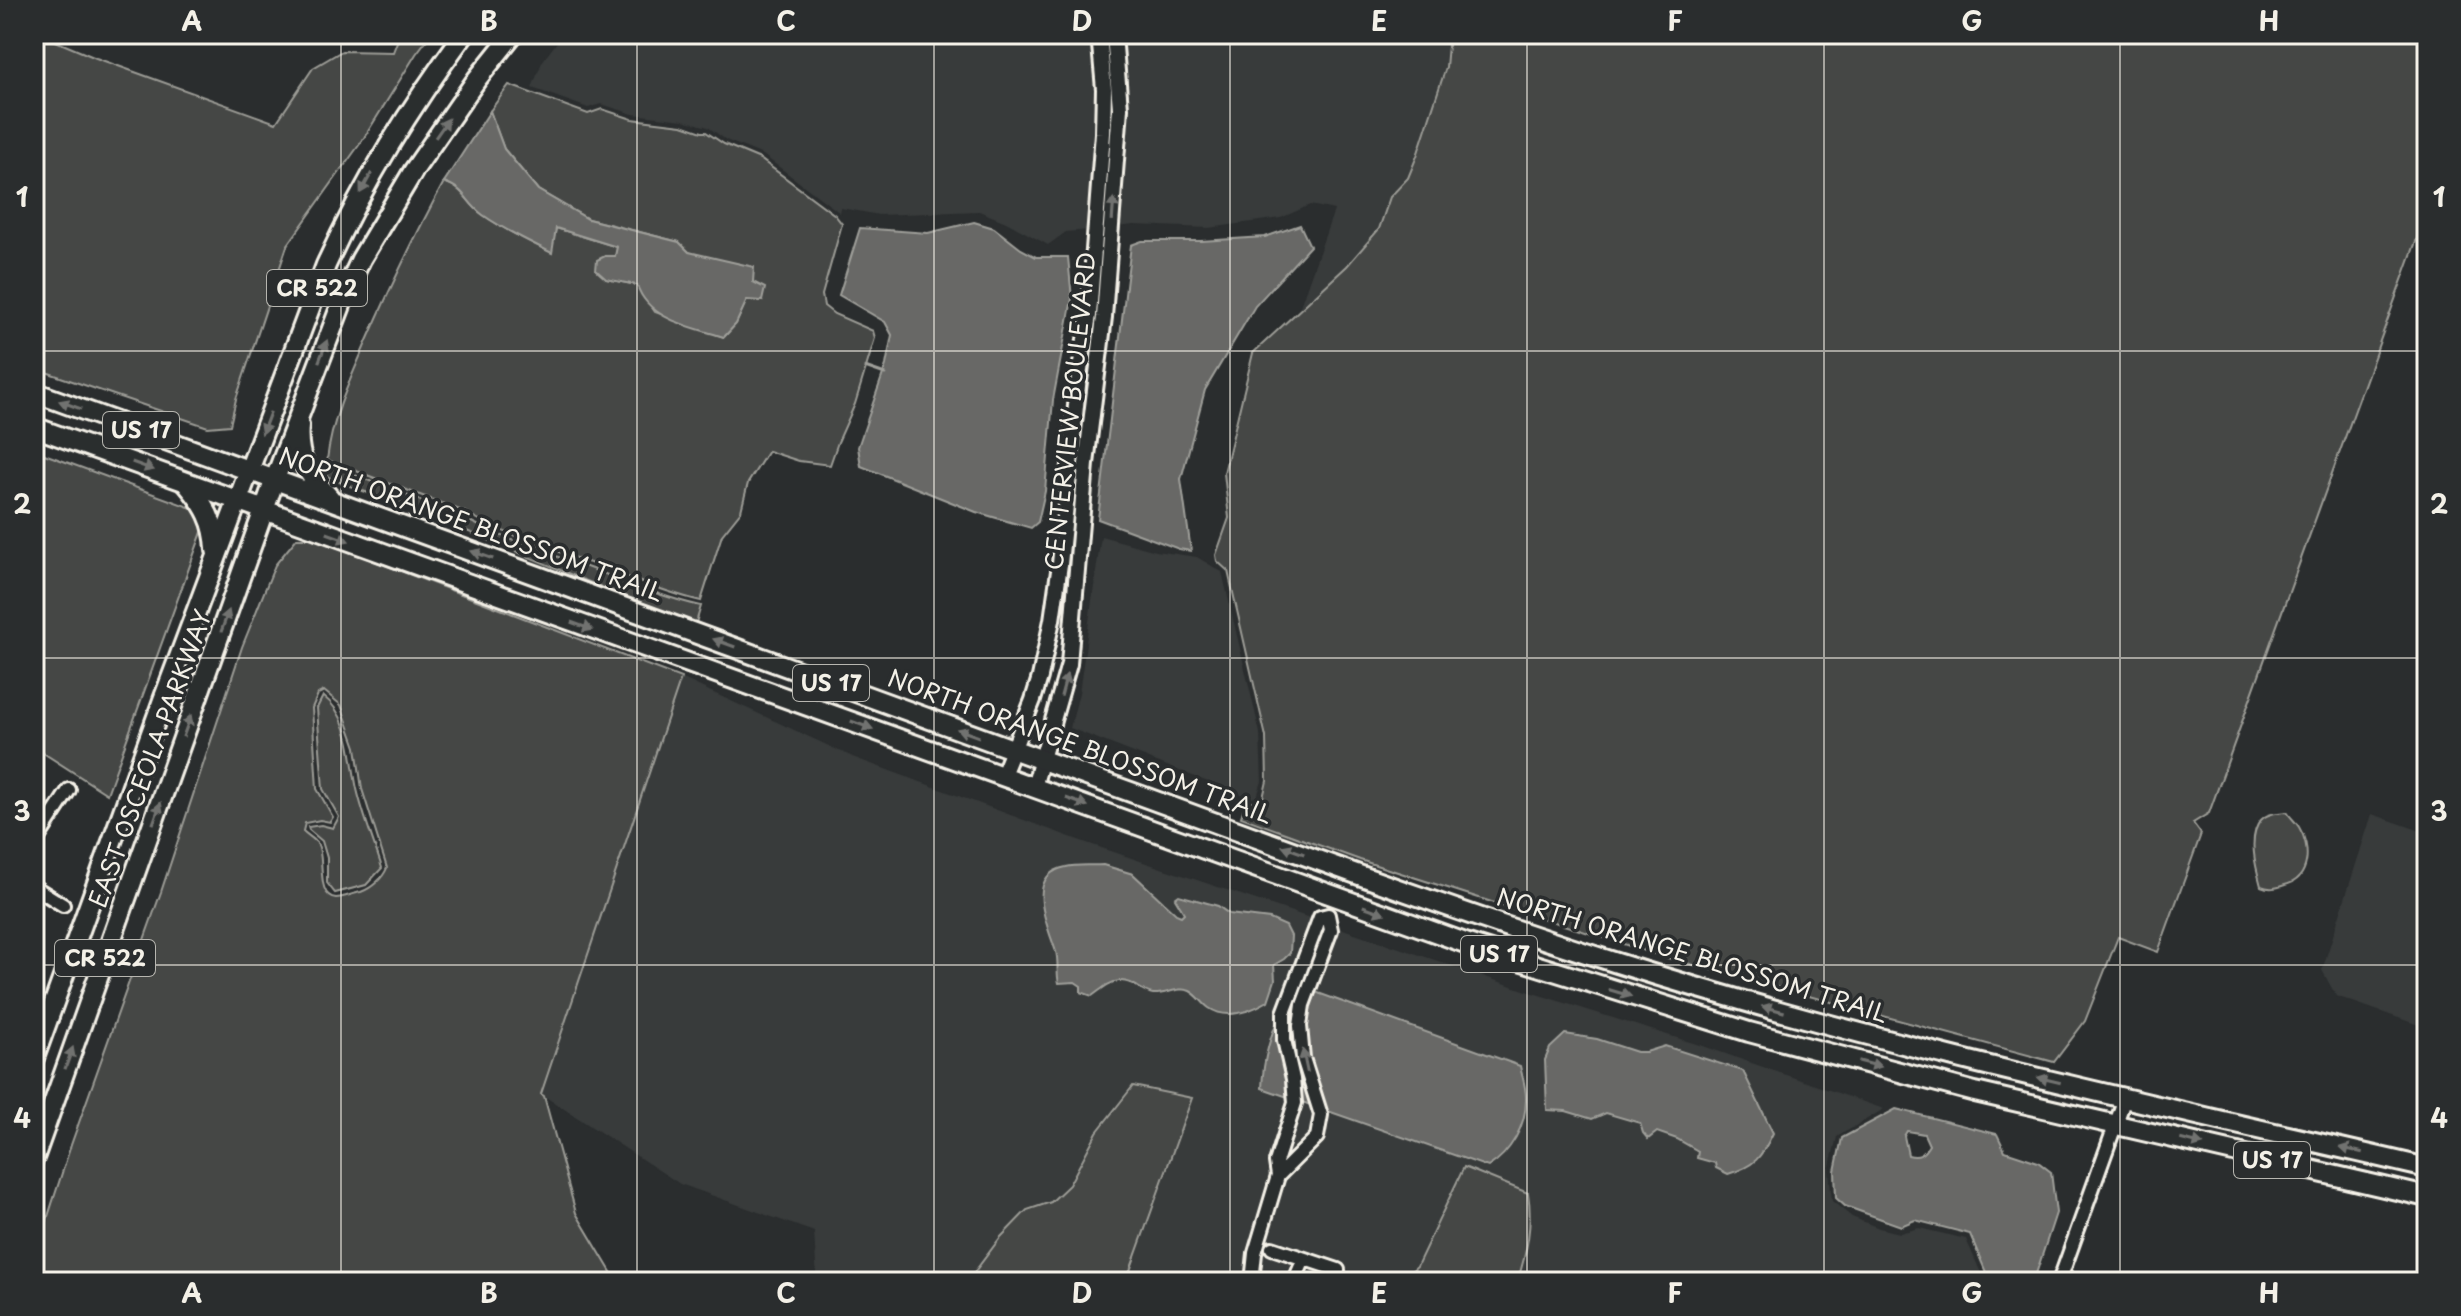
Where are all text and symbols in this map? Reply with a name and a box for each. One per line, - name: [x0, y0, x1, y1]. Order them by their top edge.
- text: A: [182, 1, 202, 40]
- text: B: [480, 1, 498, 40]
- text: C: [776, 1, 796, 40]
- text: D: [1072, 1, 1092, 40]
- text: E: [1371, 1, 1387, 40]
- text: F: [1667, 1, 1683, 40]
- text: G: [1961, 1, 1983, 40]
- text: H: [2259, 1, 2279, 40]
- one-way arrow: [434, 118, 449, 139]
- one-way arrow: [359, 172, 373, 195]
- text: 1: [16, 177, 28, 216]
- text: 1: [2433, 177, 2445, 216]
- one-way arrow: [1107, 196, 1120, 221]
- street label: CENTERVIEW BOULEVARD: [1034, 250, 1104, 572]
- road number: CR 522: [267, 270, 367, 306]
- one-way arrow: [317, 339, 330, 363]
- one-way arrow: [58, 398, 82, 410]
- one-way arrow: [259, 411, 272, 435]
- road number: US 17: [103, 412, 179, 448]
- street label: NORTH ORANGE BLOSSOM TRAIL: [274, 437, 669, 610]
- one-way arrow: [131, 460, 155, 473]
- text: 2: [13, 484, 31, 523]
- text: 2: [2430, 484, 2448, 523]
- one-way arrow: [326, 532, 350, 544]
- one-way arrow: [470, 548, 494, 560]
- street label: EAST OSCEOLA PARKWAY: [78, 604, 220, 912]
- one-way arrow: [219, 609, 231, 633]
- one-way arrow: [570, 620, 594, 633]
- one-way arrow: [712, 636, 736, 649]
- street label: NORTH ORANGE BLOSSOM TRAIL: [883, 659, 1278, 832]
- road number: US 17: [793, 665, 869, 701]
- one-way arrow: [1058, 672, 1071, 697]
- one-way arrow: [182, 714, 194, 738]
- one-way arrow: [850, 719, 874, 732]
- one-way arrow: [956, 726, 980, 739]
- text: 3: [13, 791, 31, 830]
- text: 3: [2430, 791, 2448, 830]
- one-way arrow: [1065, 797, 1089, 809]
- one-way arrow: [151, 801, 163, 825]
- one-way arrow: [1281, 844, 1305, 856]
- street label: NORTH ORANGE BLOSSOM TRAIL: [1493, 877, 1892, 1031]
- one-way arrow: [1362, 904, 1386, 917]
- road number: US 17: [1461, 936, 1537, 972]
- road number: CR 522: [55, 940, 155, 976]
- one-way arrow: [1609, 987, 1633, 999]
- one-way arrow: [1760, 1002, 1785, 1014]
- one-way arrow: [64, 1046, 76, 1070]
- one-way arrow: [1298, 1048, 1311, 1073]
- one-way arrow: [1858, 1059, 1883, 1071]
- one-way arrow: [2037, 1073, 2062, 1086]
- text: 4: [13, 1098, 31, 1137]
- text: 4: [2430, 1098, 2448, 1137]
- one-way arrow: [2180, 1136, 2205, 1148]
- road number: US 17: [2234, 1142, 2310, 1178]
- one-way arrow: [2338, 1143, 2363, 1156]
- text: A: [182, 1273, 202, 1312]
- text: B: [480, 1273, 498, 1312]
- text: C: [776, 1273, 796, 1312]
- text: D: [1072, 1273, 1092, 1312]
- text: E: [1371, 1273, 1387, 1312]
- text: F: [1667, 1273, 1683, 1312]
- text: G: [1961, 1273, 1983, 1312]
- text: H: [2259, 1273, 2279, 1312]

